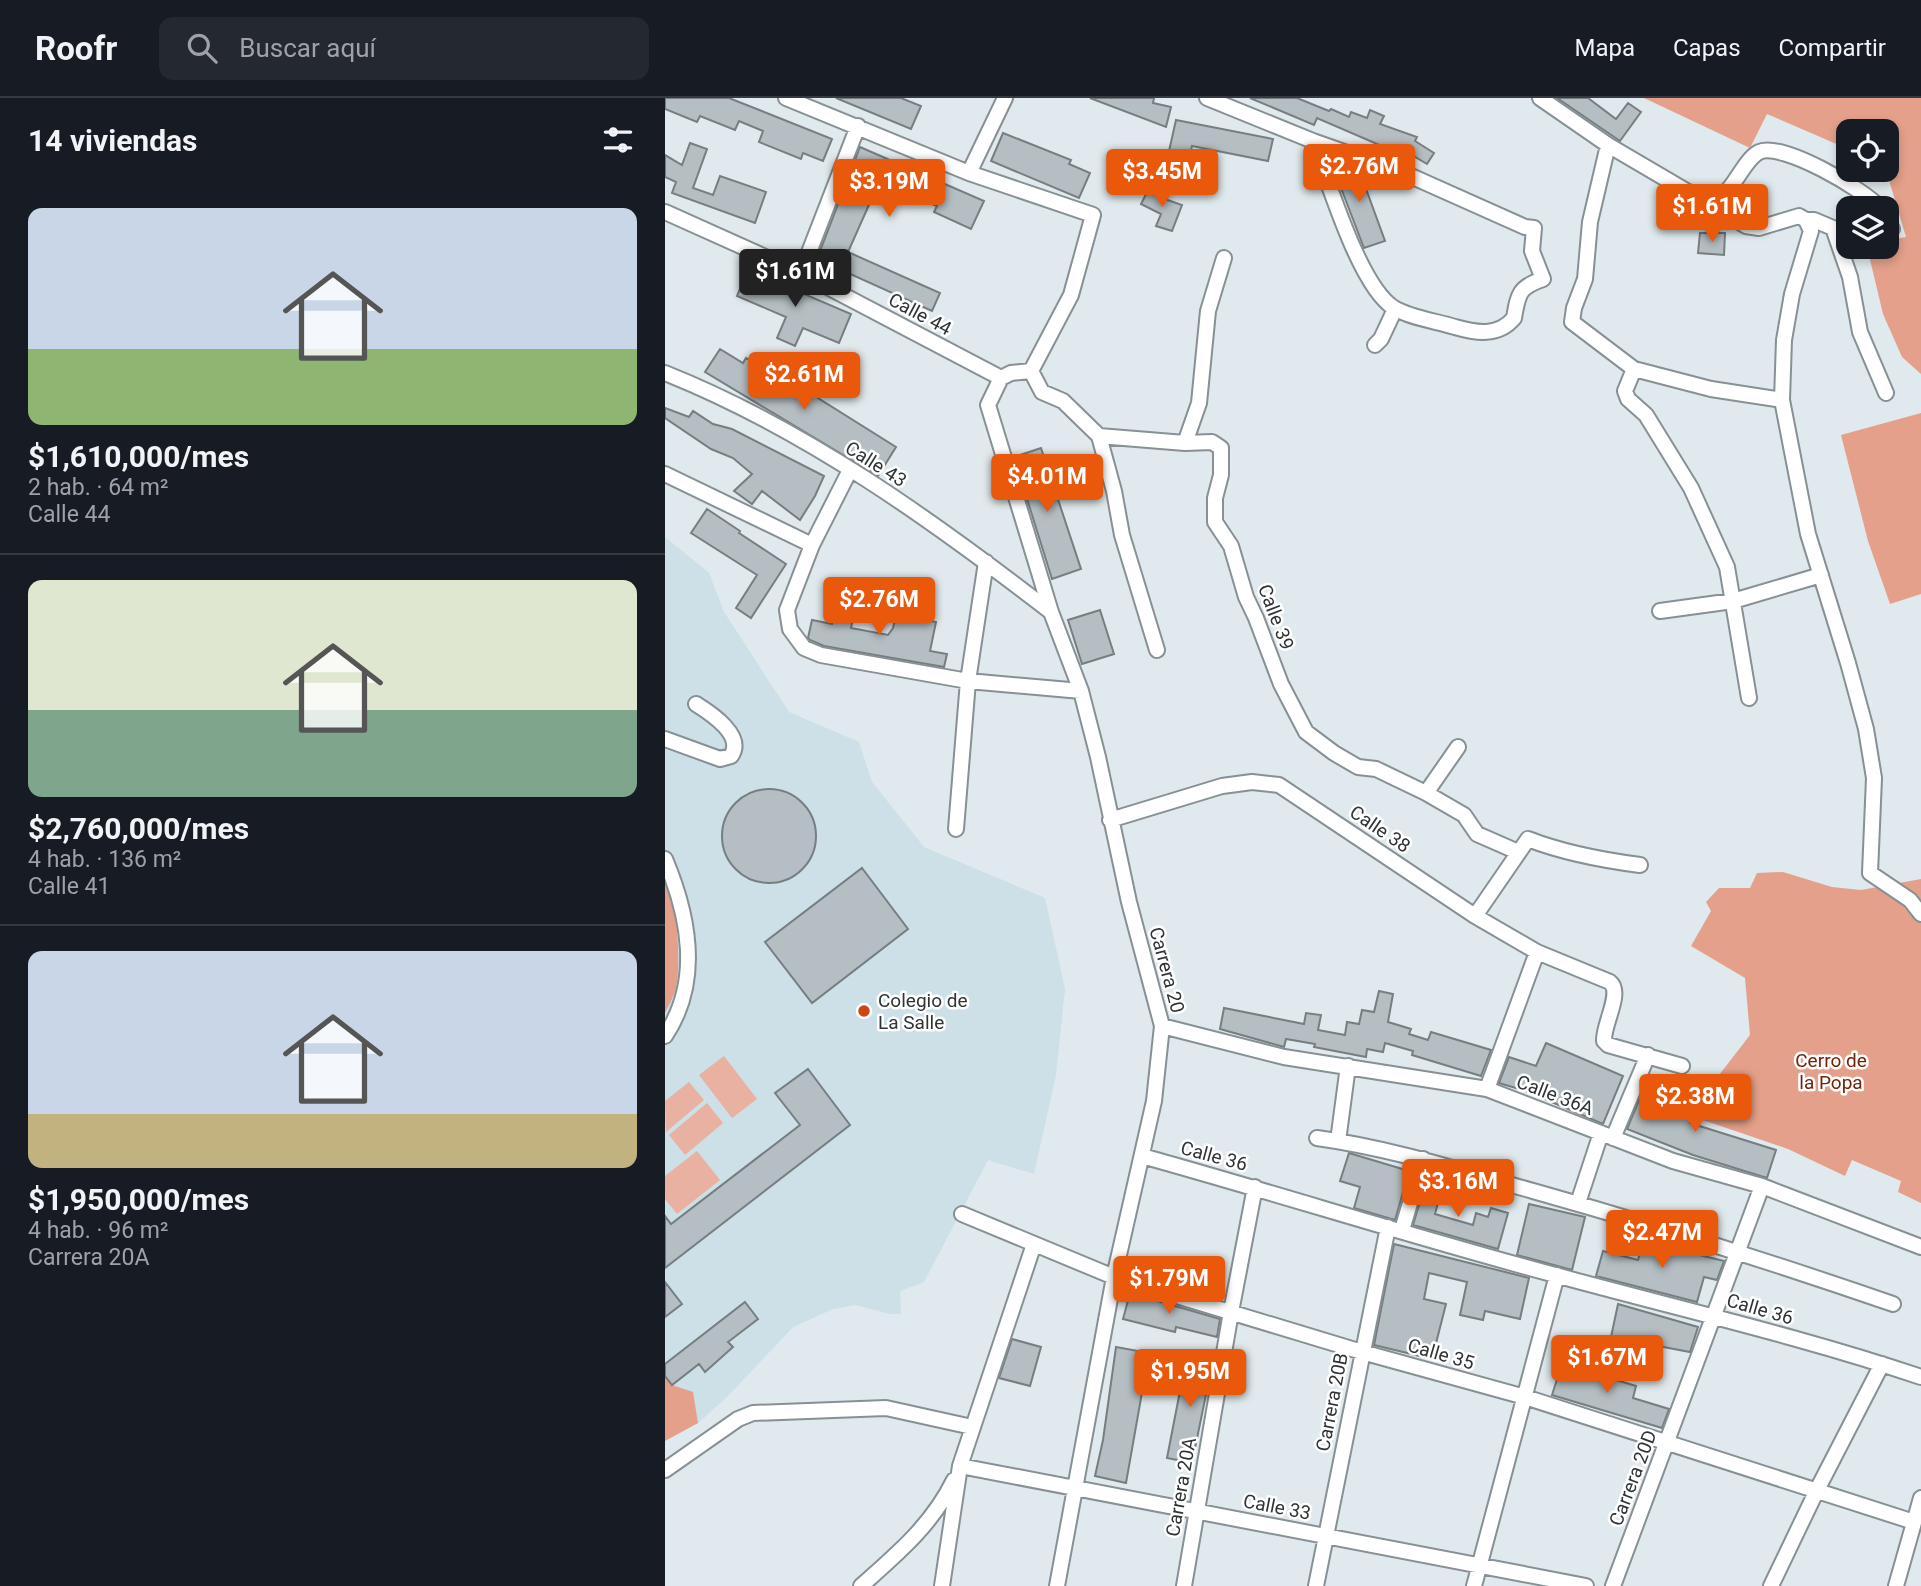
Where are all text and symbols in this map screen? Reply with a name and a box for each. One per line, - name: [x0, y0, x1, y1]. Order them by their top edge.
- search box: [159, 17, 649, 80]
- text: Roofr: [35, 29, 117, 68]
- icon: search: [183, 29, 221, 67]
- text: Buscar aquí: [239, 33, 376, 63]
- text: Mapa: [1574, 34, 1635, 62]
- text: Capas: [1673, 34, 1741, 62]
- text: Compartir: [1779, 34, 1886, 62]
- map controls: [1836, 119, 1899, 259]
- button: locate: [1836, 119, 1899, 182]
- icon: filters: [599, 121, 637, 159]
- text: 14 viviendas: [28, 123, 198, 158]
- pin: $2.76M: [1302, 144, 1416, 204]
- pin: $3.45M: [1105, 150, 1219, 209]
- text: $2.76M: [1319, 153, 1399, 180]
- text: $3.45M: [1122, 158, 1202, 185]
- pin: $3.19M: [832, 159, 946, 219]
- text: $3.19M: [849, 168, 929, 195]
- pin: $1.61M: [1655, 184, 1769, 244]
- text: $1.61M: [1672, 193, 1752, 220]
- button: layers: [1836, 196, 1899, 259]
- pin: $1.61M: [738, 250, 852, 309]
- icon: home: [270, 253, 396, 379]
- text: $1.61M: [755, 258, 835, 285]
- street label: Calle 44: [885, 288, 956, 340]
- pin: $2.61M: [747, 352, 861, 412]
- text: $2.61M: [764, 361, 844, 388]
- street label: Calle 43: [841, 436, 911, 492]
- text: $1,610,000/mes: [28, 439, 249, 474]
- pin: $4.01M: [990, 454, 1104, 514]
- text: $4.01M: [1007, 463, 1087, 490]
- text: 2 hab. · 64 m²: [28, 474, 168, 501]
- text: Calle 44: [28, 501, 110, 528]
- pin: $2.76M: [822, 578, 936, 637]
- street label: Calle 39: [1253, 581, 1299, 653]
- text: $2.76M: [839, 586, 919, 613]
- icon: home: [270, 625, 396, 751]
- street label: Calle 38: [1345, 800, 1415, 858]
- text: $2,760,000/mes: [28, 811, 249, 846]
- text: 4 hab. · 136 m²: [28, 846, 181, 873]
- text: Calle 41: [28, 873, 110, 900]
- street label: Carrera 20: [1145, 925, 1189, 1015]
- place label: Colegio de La Salle: [878, 989, 968, 1034]
- icon: home: [270, 996, 396, 1122]
- marker: Colegio de La Salle: [856, 1003, 872, 1019]
- park label: Cerro de la Popa: [1795, 1049, 1867, 1094]
- street label: Calle 36A: [1513, 1070, 1597, 1120]
- pin: $2.38M: [1638, 1074, 1752, 1134]
- text: $2.38M: [1655, 1083, 1735, 1110]
- street label: Calle 36: [1178, 1136, 1250, 1176]
- pin: $3.16M: [1401, 1160, 1515, 1219]
- text: $3.16M: [1418, 1168, 1498, 1195]
- text: $1,950,000/mes: [28, 1182, 249, 1217]
- pin: $2.47M: [1605, 1210, 1719, 1270]
- text: 4 hab. · 96 m²: [28, 1217, 168, 1244]
- text: $2.47M: [1622, 1219, 1702, 1246]
- text: Carrera 20A: [28, 1244, 149, 1271]
- pin: $1.79M: [1112, 1256, 1226, 1316]
- text: $1.79M: [1129, 1265, 1209, 1292]
- street label: Calle 36: [1724, 1289, 1796, 1329]
- street label: Calle 35: [1405, 1334, 1477, 1374]
- pin: $1.67M: [1550, 1336, 1664, 1395]
- text: $1.67M: [1567, 1344, 1647, 1371]
- pin: $1.95M: [1133, 1350, 1247, 1409]
- street label: Carrera 20B: [1311, 1351, 1353, 1453]
- text: $1.95M: [1150, 1358, 1230, 1385]
- street label: Carrera 20D: [1604, 1427, 1662, 1529]
- street label: Carrera 20A: [1161, 1435, 1201, 1538]
- street label: Calle 33: [1241, 1489, 1313, 1525]

